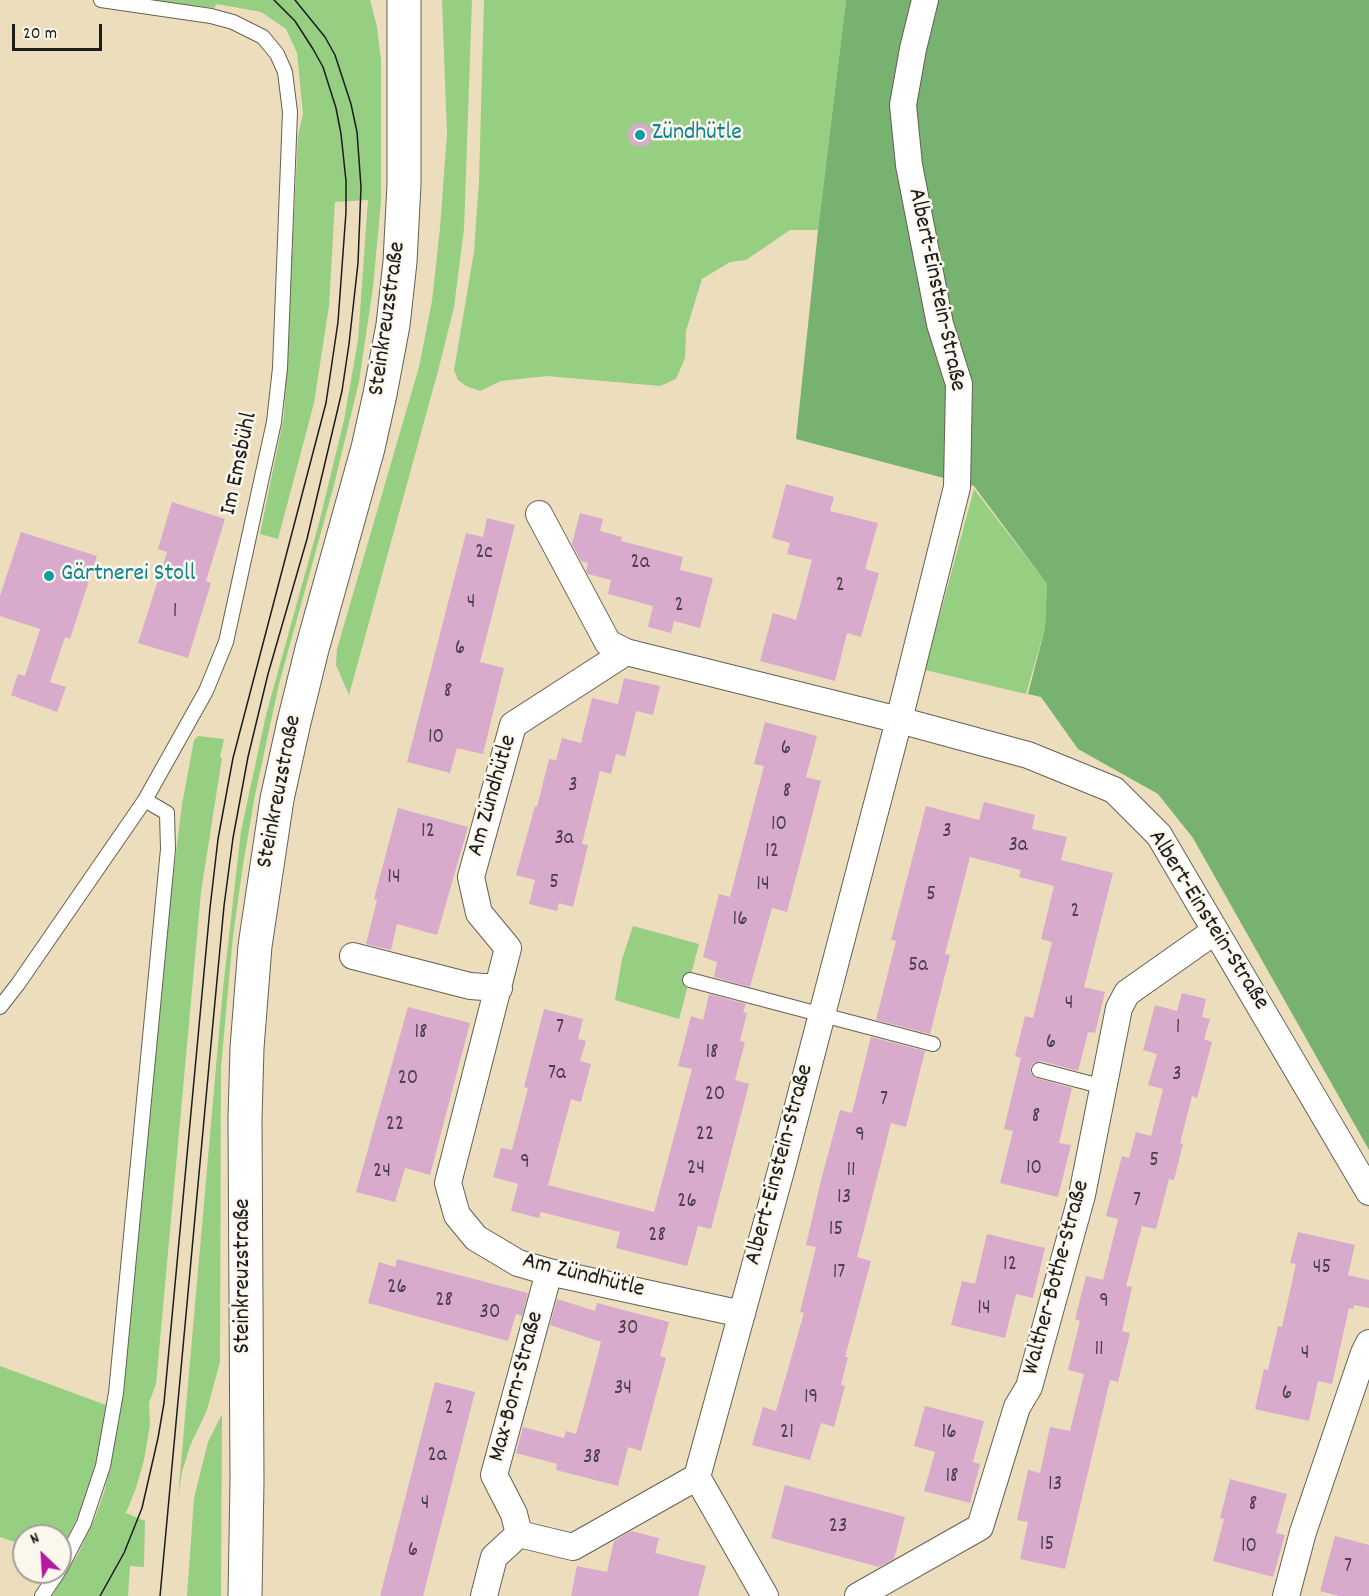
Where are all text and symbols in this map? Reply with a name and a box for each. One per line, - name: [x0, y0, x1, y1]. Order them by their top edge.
- scale bar: [15, 12, 105, 50]
- text: 20 m: [23, 22, 57, 47]
- place label: Zündhütle: [652, 121, 742, 149]
- marker: Zündhütle: [633, 128, 647, 142]
- street label: Albert-Einstein-Straße: [899, 186, 971, 394]
- street label: Steinkreuzstraße: [364, 240, 414, 398]
- street label: Im Emsbühl: [216, 410, 266, 518]
- house number: 2c: [475, 541, 493, 567]
- house number: 2a: [630, 551, 650, 577]
- place label: Gärtnerei Stoll: [61, 562, 195, 590]
- marker: Gärtnerei Stoll: [42, 569, 56, 583]
- house number: 2: [835, 574, 845, 600]
- house number: 4: [467, 591, 475, 617]
- house number: 2: [674, 594, 684, 620]
- house number: 1: [173, 600, 177, 626]
- house number: 6: [455, 637, 465, 663]
- house number: 8: [444, 680, 452, 706]
- street label: Steinkreuzstraße: [252, 713, 310, 871]
- house number: 10: [428, 726, 444, 752]
- street label: Am Zündhütle: [463, 732, 525, 860]
- house number: 6: [781, 737, 791, 763]
- house number: 3: [568, 774, 578, 800]
- house number: 8: [783, 780, 791, 806]
- house number: 10: [771, 813, 787, 839]
- house number: 12: [421, 820, 435, 846]
- house number: 3: [942, 820, 952, 846]
- street label: Albert-Einstein-Straße: [1140, 826, 1274, 1016]
- house number: 3a: [554, 827, 574, 853]
- house number: 3a: [1008, 834, 1028, 860]
- house number: 12: [765, 840, 779, 866]
- house number: 14: [387, 866, 401, 892]
- house number: 5: [549, 871, 559, 897]
- house number: 14: [756, 873, 770, 899]
- house number: 5: [926, 883, 936, 909]
- house number: 2: [1070, 900, 1080, 926]
- house number: 16: [733, 908, 747, 934]
- house number: 5a: [908, 954, 928, 980]
- house number: 4: [1065, 992, 1073, 1018]
- house number: 7: [556, 1016, 564, 1042]
- house number: 1: [1176, 1016, 1180, 1042]
- house number: 18: [414, 1021, 428, 1047]
- house number: 6: [1046, 1031, 1056, 1057]
- house number: 18: [705, 1041, 719, 1067]
- street label: Albert-Einstein-Straße: [740, 1061, 822, 1269]
- house number: 7a: [548, 1062, 566, 1088]
- house number: 3: [1172, 1063, 1182, 1089]
- house number: 20: [398, 1067, 418, 1093]
- house number: 20: [705, 1083, 725, 1109]
- house number: 7: [880, 1088, 888, 1114]
- house number: 8: [1032, 1105, 1040, 1131]
- house number: 22: [386, 1113, 404, 1139]
- house number: 22: [696, 1123, 714, 1149]
- house number: 9: [855, 1124, 865, 1150]
- house number: 5: [1149, 1149, 1159, 1175]
- house number: 9: [520, 1151, 530, 1177]
- house number: 24: [687, 1157, 705, 1183]
- house number: 10: [1026, 1157, 1042, 1183]
- house number: 11: [846, 1159, 856, 1185]
- house number: 24: [373, 1160, 391, 1186]
- street label: Walther-Bothe-Straße: [1018, 1177, 1098, 1379]
- house number: 13: [837, 1186, 851, 1212]
- house number: 7: [1133, 1189, 1141, 1215]
- house number: 26: [677, 1190, 697, 1216]
- street label: Steinkreuzstraße: [231, 1198, 259, 1354]
- house number: 15: [829, 1218, 843, 1244]
- house number: 28: [648, 1224, 666, 1250]
- street label: Am Zündhütle: [519, 1248, 647, 1306]
- house number: 12: [1003, 1253, 1017, 1279]
- house number: 45: [1313, 1256, 1331, 1282]
- house number: 17: [833, 1261, 845, 1287]
- house number: 26: [387, 1276, 407, 1302]
- house number: 28: [435, 1289, 453, 1315]
- house number: 9: [1099, 1290, 1109, 1316]
- house number: 14: [977, 1297, 991, 1323]
- house number: 30: [480, 1301, 500, 1327]
- street label: Max-Born-Straße: [484, 1309, 552, 1465]
- house number: 30: [618, 1317, 638, 1343]
- house number: 11: [1094, 1338, 1104, 1364]
- house number: 4: [1301, 1342, 1309, 1368]
- house number: 34: [614, 1377, 632, 1403]
- house number: 6: [1282, 1382, 1292, 1408]
- house number: 19: [804, 1386, 818, 1412]
- house number: 2: [444, 1397, 454, 1423]
- house number: 21: [780, 1421, 794, 1447]
- house number: 16: [942, 1421, 956, 1447]
- house number: 2a: [427, 1444, 447, 1470]
- house number: 38: [583, 1446, 601, 1472]
- house number: 18: [945, 1465, 959, 1491]
- house number: 13: [1048, 1473, 1062, 1499]
- house number: 4: [421, 1492, 429, 1518]
- house number: 8: [1249, 1493, 1257, 1519]
- house number: 23: [829, 1515, 847, 1541]
- north arrow: [12, 1524, 72, 1584]
- text: N: [27, 1527, 43, 1551]
- house number: 15: [1040, 1533, 1054, 1559]
- house number: 10: [1241, 1535, 1257, 1561]
- house number: 6: [408, 1539, 418, 1565]
- house number: 7: [1344, 1555, 1352, 1581]

